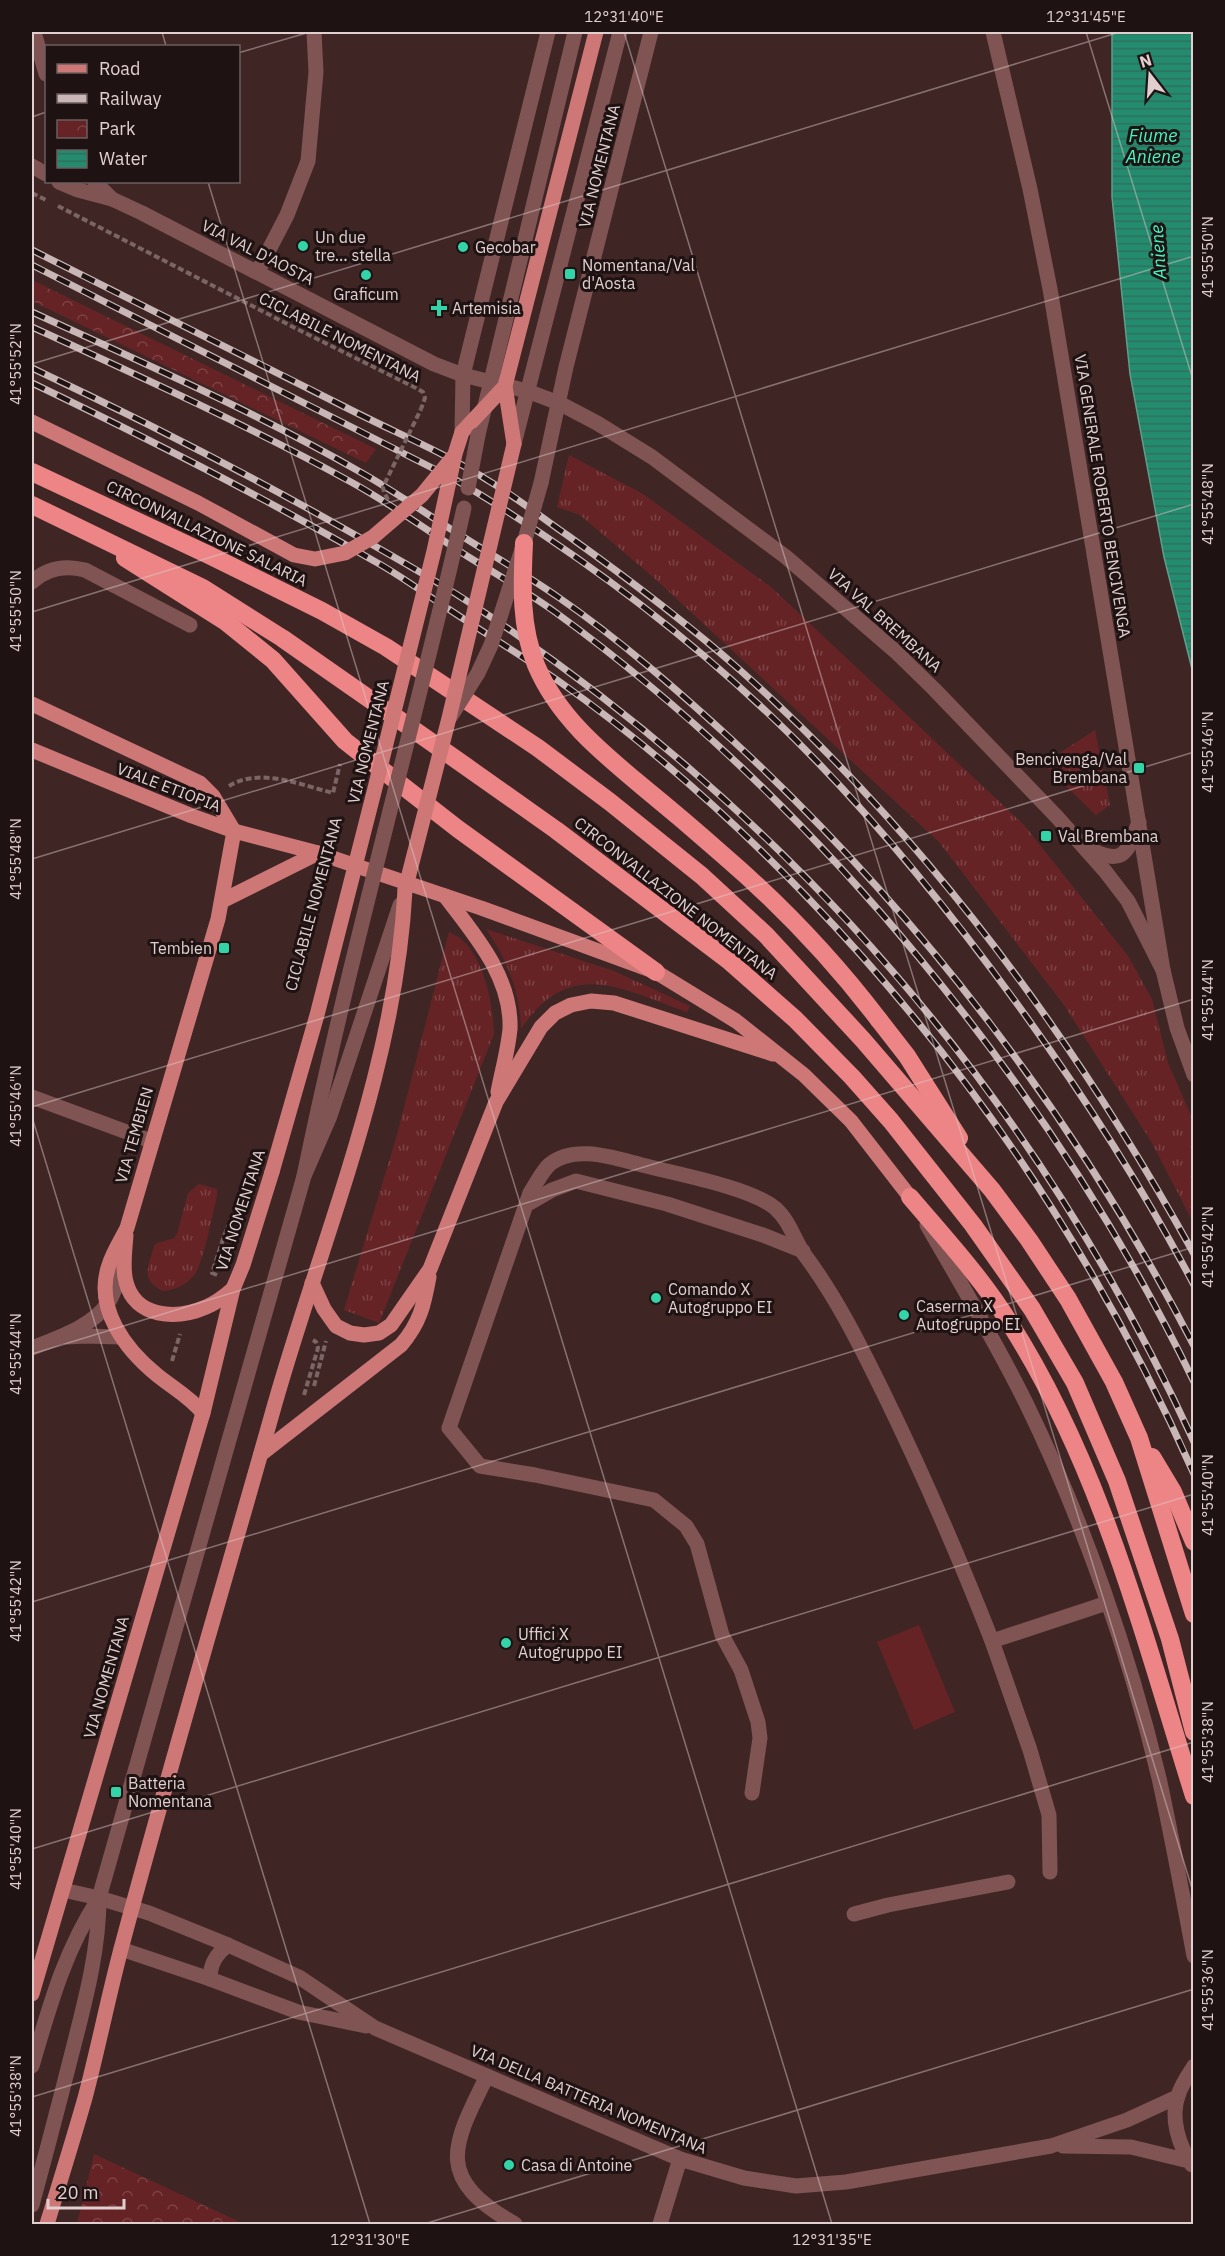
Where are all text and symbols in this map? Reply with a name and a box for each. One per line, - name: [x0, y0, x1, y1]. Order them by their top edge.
- text: 12°31'40"E: [584, 7, 664, 26]
- text: 12°31'45"E: [1046, 7, 1126, 26]
- legend: [45, 45, 240, 183]
- north arrow: [1120, 45, 1180, 105]
- text: N: [1137, 49, 1154, 72]
- text: Road: [99, 57, 140, 80]
- text: Railway: [99, 87, 161, 110]
- street label: VIA NOMENTANA: [574, 102, 624, 230]
- text: Park: [99, 117, 136, 140]
- water label: Fiume Aniene: [1125, 124, 1180, 168]
- text: Water: [99, 147, 148, 170]
- street label: VIA VAL D'AOSTA: [198, 215, 318, 289]
- text: 41°55'50"N: [1198, 216, 1217, 298]
- water label: Aniene: [1145, 224, 1171, 281]
- place label: Un due tre… stella: [315, 227, 391, 265]
- place label: Gecobar: [475, 237, 536, 257]
- marker: Un due tre… stella: [296, 239, 310, 253]
- marker: Gecobar: [456, 240, 470, 254]
- place label: Nomentana/Val d'Aosta: [582, 255, 695, 293]
- marker: Nomentana/Val d'Aosta: [563, 267, 577, 281]
- marker: Graficum: [359, 268, 373, 282]
- place label: Graficum: [333, 284, 399, 304]
- street label: CICLABILE NOMENTANA: [256, 287, 424, 387]
- place label: Artemisia: [452, 298, 521, 318]
- marker: Artemisia: [430, 299, 448, 317]
- text: 41°55'52"N: [6, 323, 25, 405]
- street label: VIA GENERALE ROBERTO BENCIVENGA: [1071, 353, 1135, 639]
- text: 41°55'48"N: [1198, 463, 1217, 545]
- street label: CIRCONVALLAZIONE SALARIA: [103, 476, 311, 590]
- street label: VIA VAL BREMBANA: [824, 564, 946, 676]
- text: 41°55'50"N: [6, 570, 25, 652]
- street label: VIA NOMENTANA: [343, 678, 393, 806]
- text: 41°55'46"N: [1198, 711, 1217, 793]
- place label: Bencivenga/Val Brembana: [1015, 749, 1127, 787]
- street label: VIALE ETIOPIA: [114, 758, 224, 816]
- marker: Bencivenga/Val Brembana: [1132, 761, 1146, 775]
- street label: CIRCONVALLAZIONE NOMENTANA: [570, 812, 782, 984]
- street label: CICLABILE NOMENTANA: [280, 815, 346, 993]
- text: 41°55'48"N: [6, 818, 25, 900]
- place label: Val Brembana: [1058, 826, 1159, 846]
- marker: Val Brembana: [1039, 829, 1053, 843]
- place label: Tembien: [150, 938, 212, 958]
- marker: Tembien: [217, 941, 231, 955]
- text: 41°55'44"N: [1198, 959, 1217, 1041]
- text: 41°55'46"N: [6, 1065, 25, 1147]
- street label: VIA TEMBIEN: [111, 1085, 157, 1185]
- street label: VIA NOMENTANA: [211, 1147, 269, 1273]
- text: 41°55'42"N: [1198, 1206, 1217, 1288]
- place label: Comando X Autogruppo EI: [668, 1279, 772, 1317]
- marker: Comando X Autogruppo EI: [649, 1291, 663, 1305]
- place label: Caserma X Autogruppo EI: [916, 1296, 1020, 1334]
- marker: Caserma X Autogruppo EI: [897, 1308, 911, 1322]
- text: 41°55'44"N: [6, 1313, 25, 1395]
- text: 41°55'40"N: [1198, 1454, 1217, 1536]
- text: 41°55'42"N: [6, 1560, 25, 1642]
- street label: VIA NOMENTANA: [79, 1613, 133, 1741]
- place label: Uffici X Autogruppo EI: [518, 1624, 622, 1662]
- marker: Uffici X Autogruppo EI: [499, 1636, 513, 1650]
- text: 41°55'38"N: [1198, 1701, 1217, 1783]
- place label: Batteria Nomentana: [128, 1773, 212, 1811]
- marker: Batteria Nomentana: [109, 1785, 123, 1799]
- text: 41°55'40"N: [6, 1808, 25, 1890]
- text: 41°55'36"N: [1198, 1949, 1217, 2031]
- street label: VIA DELLA BATTERIA NOMENTANA: [468, 2040, 710, 2158]
- text: 41°55'38"N: [6, 2055, 25, 2137]
- place label: Casa di Antoine: [521, 2155, 633, 2175]
- marker: Casa di Antoine: [502, 2158, 516, 2172]
- scale bar: [48, 2172, 124, 2210]
- text: 20 m: [57, 2181, 99, 2204]
- text: 12°31'30"E: [330, 2230, 410, 2249]
- text: 12°31'35"E: [792, 2230, 872, 2249]

